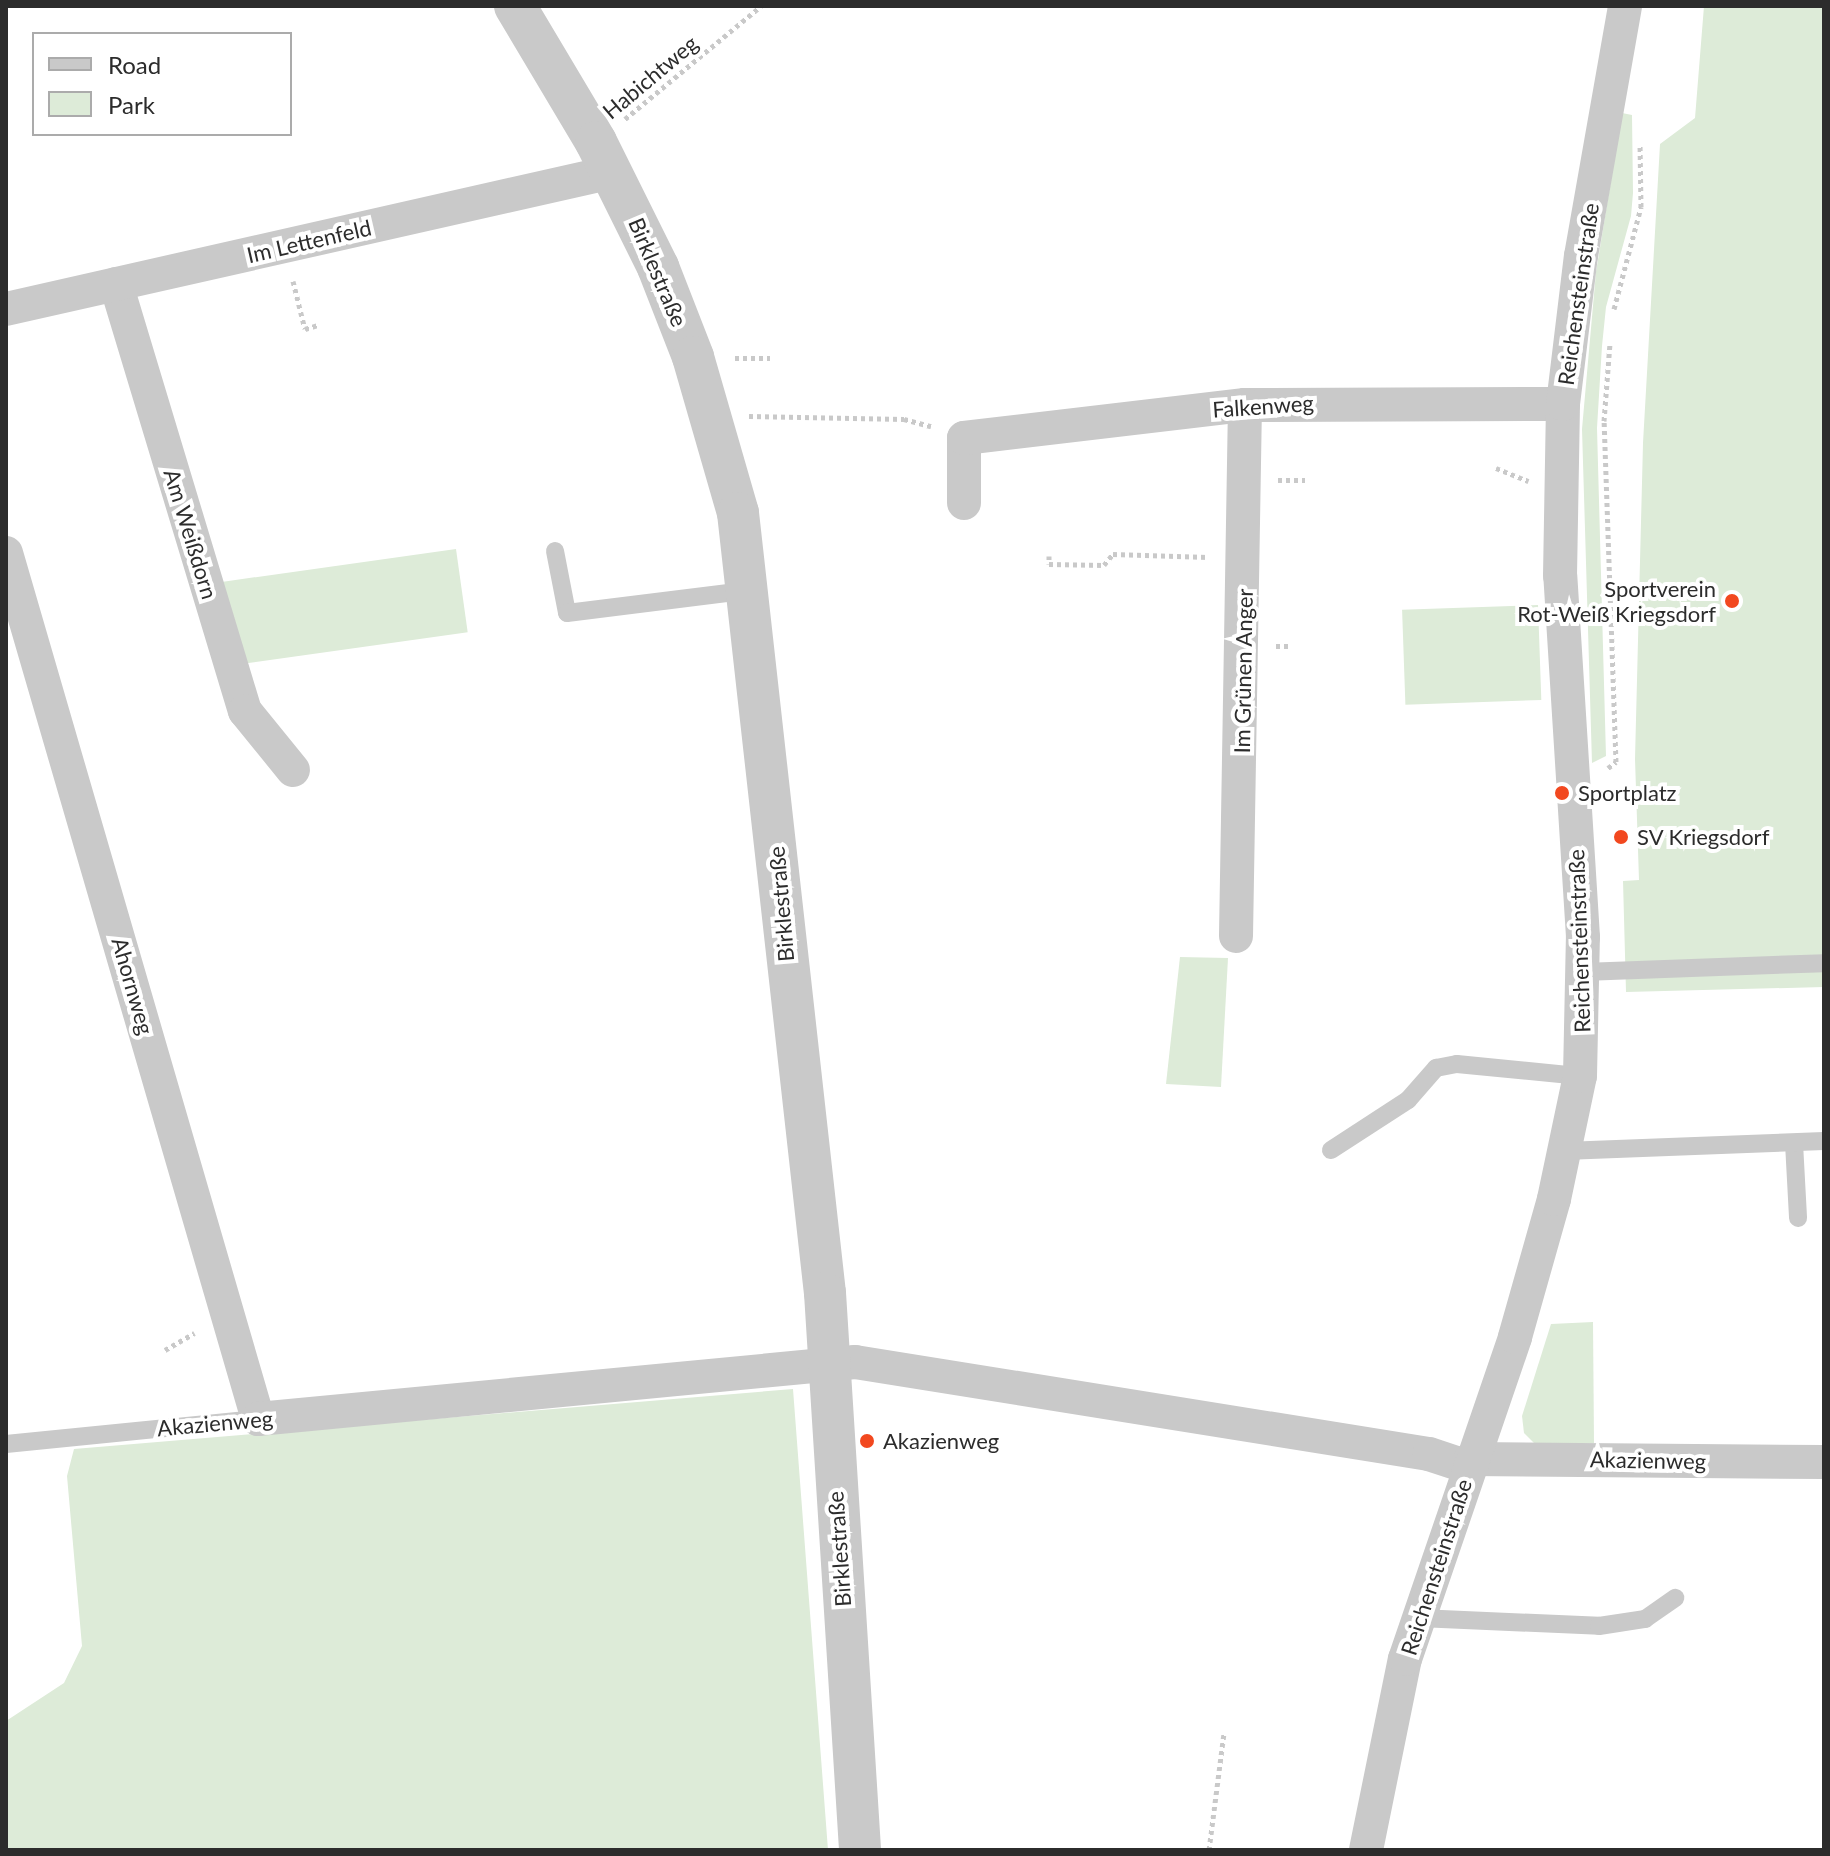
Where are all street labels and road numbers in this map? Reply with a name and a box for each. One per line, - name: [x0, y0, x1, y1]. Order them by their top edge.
- street label: Habichtweg: [597, 30, 703, 124]
- street label: Reichensteinstraße: [1552, 201, 1604, 387]
- street label: Im Lettenfeld: [244, 214, 374, 268]
- street label: Birklestraße: [623, 214, 693, 330]
- street label: Falkenweg: [1211, 389, 1315, 423]
- street label: Am Weißdorn: [159, 466, 223, 602]
- street label: Im Grünen Anger: [1228, 588, 1258, 754]
- street label: Birklestraße: [763, 845, 799, 963]
- street label: Reichensteinstraße: [1563, 849, 1595, 1033]
- street label: Ahornweg: [107, 934, 159, 1038]
- street label: Akazienweg: [156, 1405, 274, 1441]
- street label: Akazienweg: [1590, 1446, 1706, 1474]
- street label: Reichensteinstraße: [1395, 1476, 1477, 1658]
- street label: Birklestraße: [822, 1490, 856, 1608]

